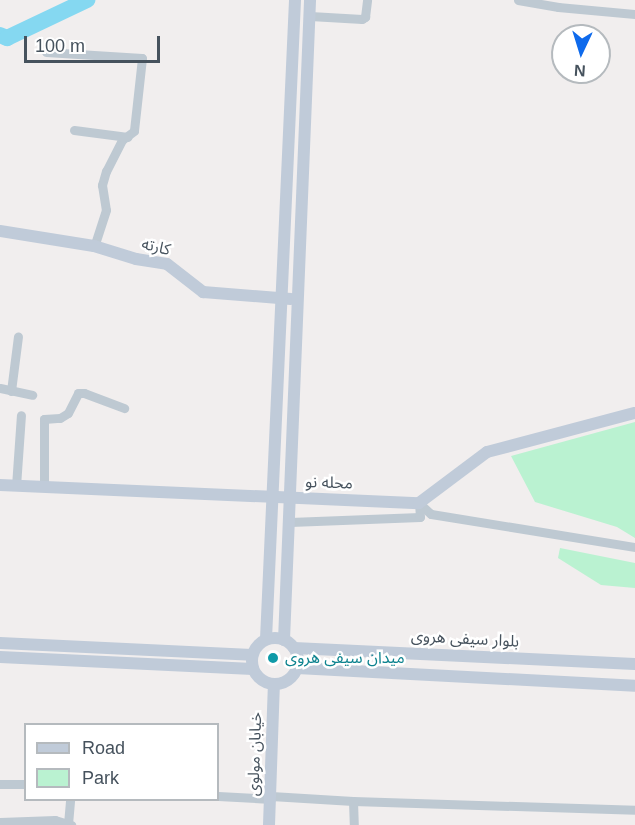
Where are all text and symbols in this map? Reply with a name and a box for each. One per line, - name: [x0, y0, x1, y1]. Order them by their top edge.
- scale bar: [27, 24, 164, 62]
- north arrow: [551, 24, 611, 84]
- text: 100 m: [35, 36, 85, 56]
- text: N: [573, 62, 586, 79]
- street label: کارته: [140, 234, 172, 260]
- street label: محله نو: [305, 473, 353, 493]
- street label: بلوار سیفی هروی: [410, 627, 520, 651]
- place label: میدان سیفی هروی: [285, 648, 405, 668]
- marker: میدان سیفی هروی: [266, 651, 280, 665]
- street label: خیابان مولوی: [244, 712, 266, 796]
- legend: [24, 723, 219, 801]
- text: Road: [82, 738, 125, 758]
- text: Park: [82, 768, 119, 788]

